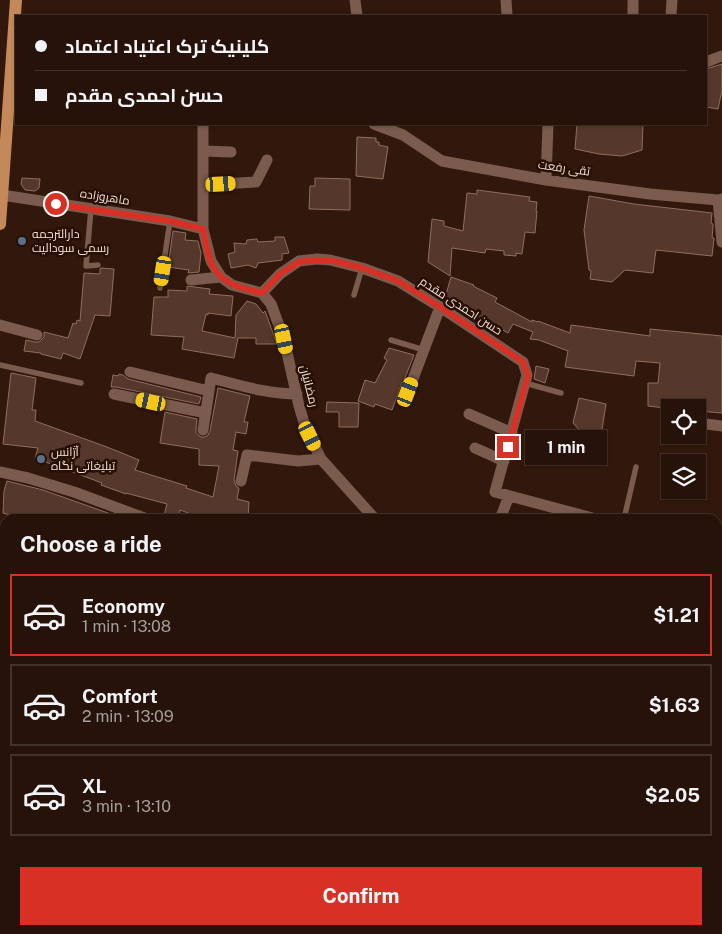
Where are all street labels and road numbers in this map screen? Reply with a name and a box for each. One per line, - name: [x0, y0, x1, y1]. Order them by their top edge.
- street label: تقی رفعت: [537, 157, 592, 179]
- street label: ماهروزاده: [79, 186, 131, 208]
- street label: حسن احمدی مقدم: [417, 274, 505, 339]
- street label: رمضانیان: [297, 363, 321, 409]

